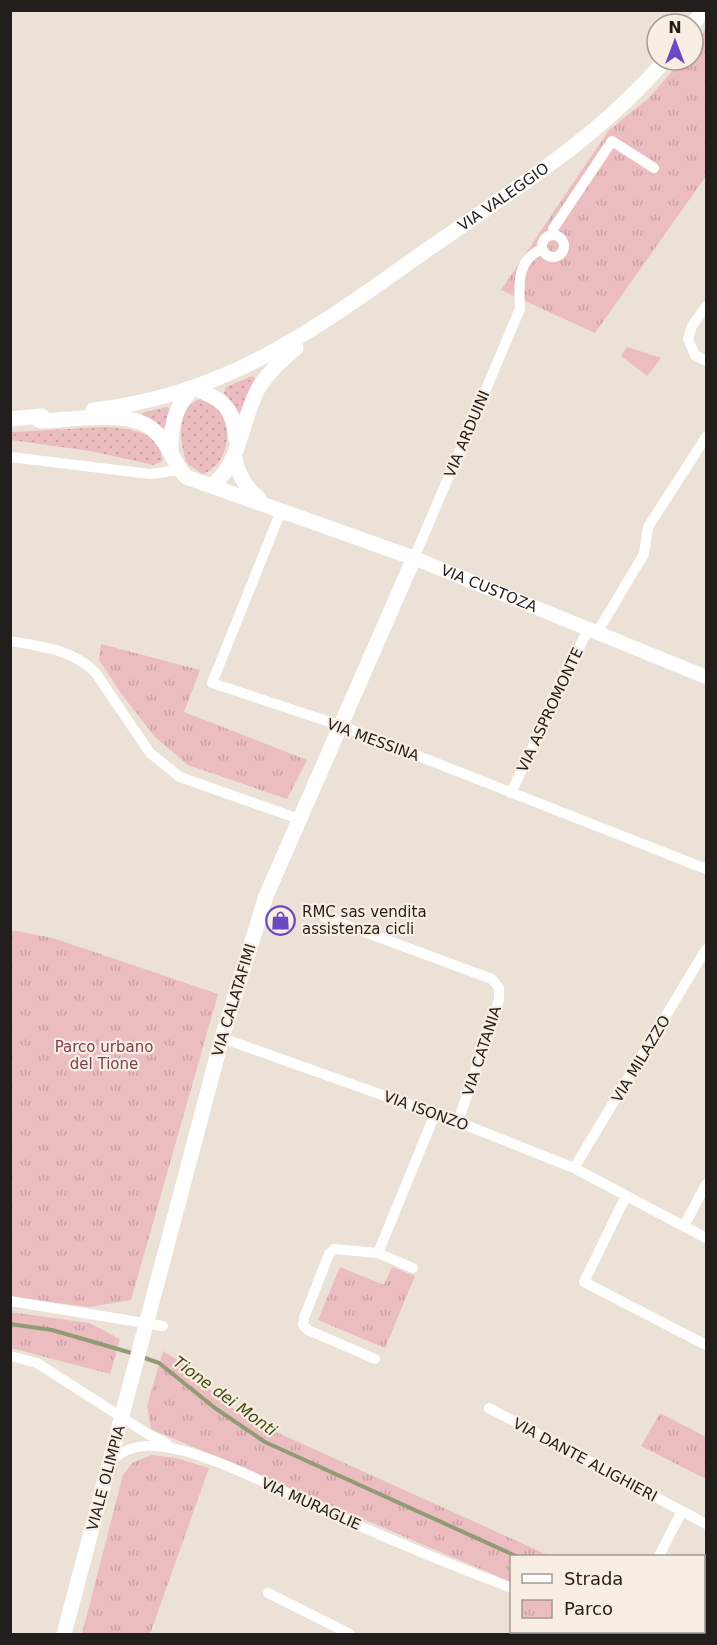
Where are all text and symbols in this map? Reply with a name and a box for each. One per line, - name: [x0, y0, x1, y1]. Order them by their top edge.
- north arrow: [645, 12, 705, 72]
- text: N: [668, 18, 682, 37]
- street label: VIA VALEGGIO: [454, 159, 552, 235]
- street label: VIA ARDUINI: [441, 388, 493, 480]
- street label: VIA CUSTOZA: [438, 561, 540, 616]
- street label: VIA ASPROMONTE: [513, 645, 587, 775]
- street label: VIA MESSINA: [324, 715, 422, 765]
- place label: RMC sas vendita assistenza cicli: [302, 903, 427, 938]
- shop icon: RMC sas vendita assistenza cicli: [265, 905, 297, 937]
- street label: VIA CALATAFIMI: [208, 941, 260, 1059]
- street label: VIA CATANIA: [459, 1003, 505, 1098]
- street label: VIA MILAZZO: [608, 1012, 674, 1106]
- park label: Parco urbano del Tione: [55, 1038, 153, 1073]
- street label: VIA ISONZO: [381, 1087, 471, 1135]
- water label: Tione dei Monti: [170, 1352, 281, 1440]
- street label: VIA DANTE ALIGHIERI: [510, 1414, 660, 1506]
- street label: VIALE OLIMPIA: [83, 1422, 129, 1533]
- street label: VIA MURAGLIE: [258, 1474, 364, 1534]
- legend: [510, 1555, 705, 1633]
- text: Strada: [564, 1568, 623, 1589]
- text: Parco: [564, 1598, 613, 1619]

